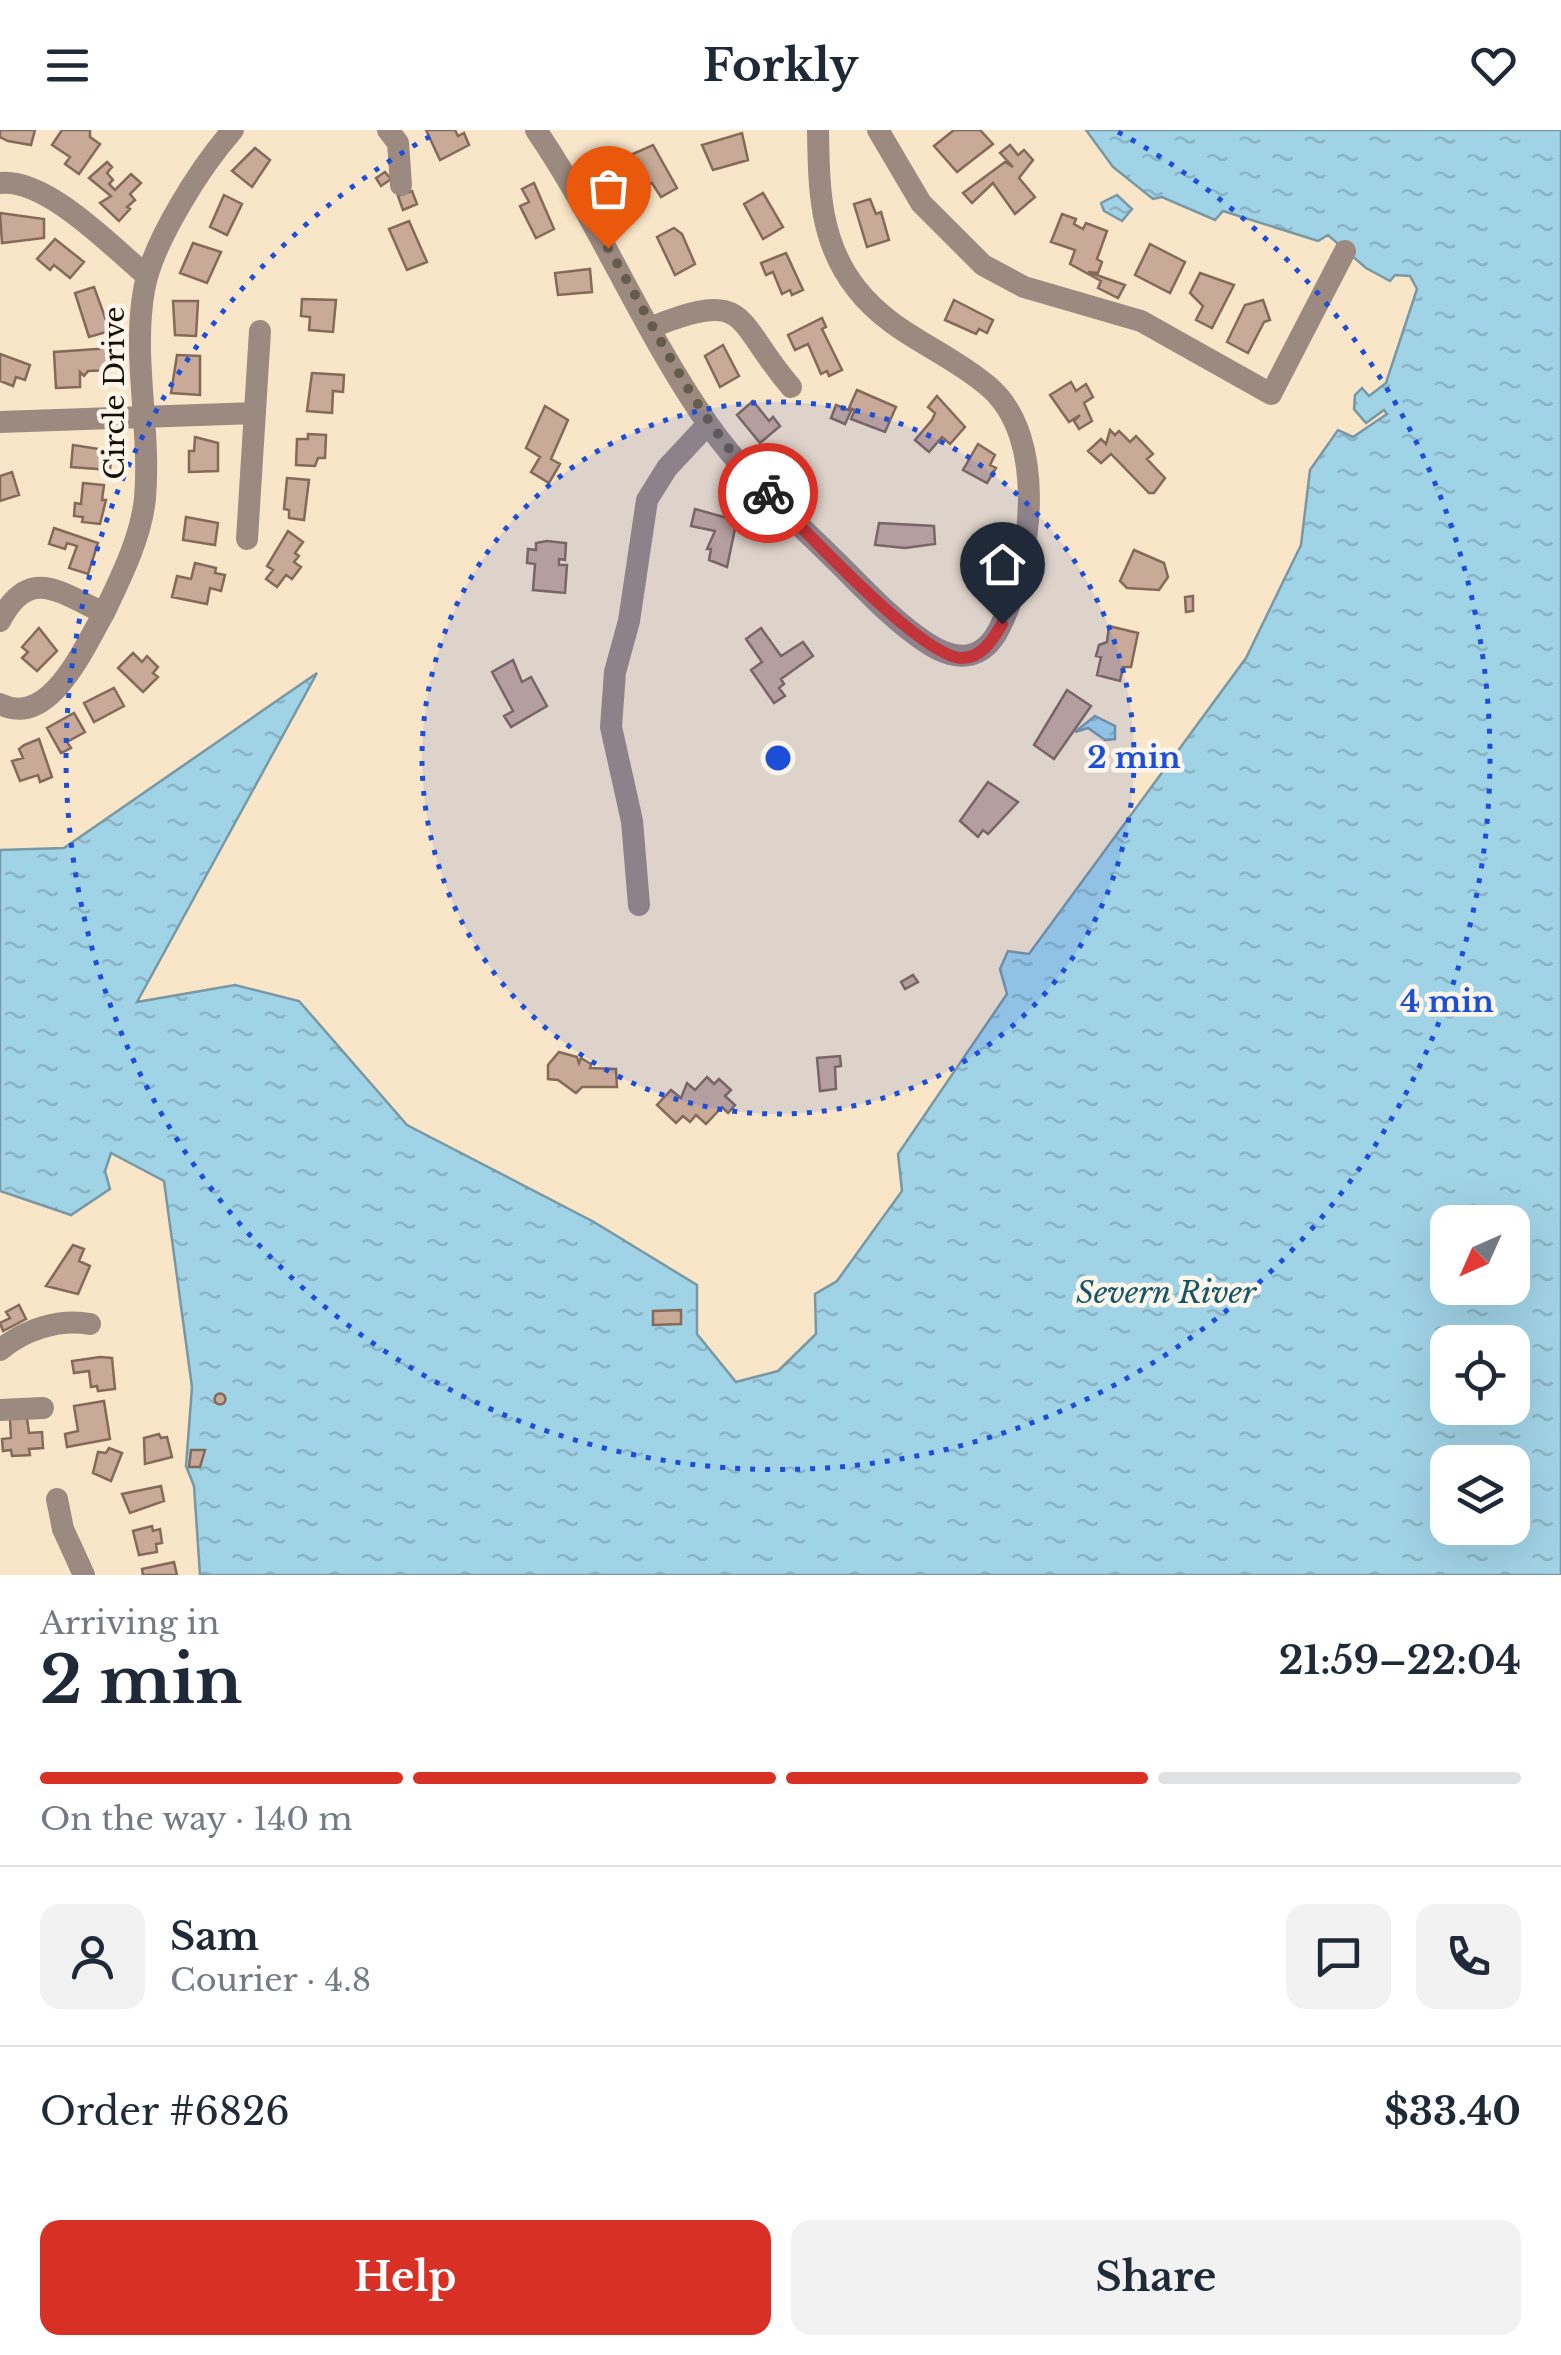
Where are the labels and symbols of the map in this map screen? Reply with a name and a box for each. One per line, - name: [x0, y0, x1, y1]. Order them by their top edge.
- pin: [566, 146, 651, 249]
- street label: Circle Drive: [97, 306, 132, 480]
- courier: [718, 443, 818, 543]
- pin: [960, 522, 1045, 625]
- text: 2 min: [1087, 739, 1181, 776]
- centre of rings: [760, 740, 796, 776]
- text: 4 min: [1400, 983, 1494, 1020]
- north arrow: [1430, 1205, 1530, 1305]
- water label: Severn River: [1076, 1274, 1257, 1311]

